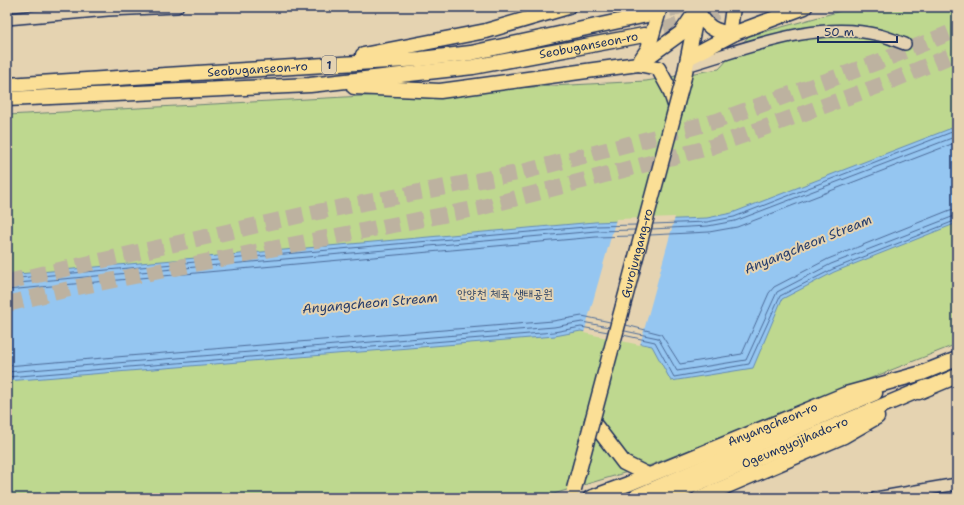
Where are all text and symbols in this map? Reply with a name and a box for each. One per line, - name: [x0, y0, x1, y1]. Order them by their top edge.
- scale bar: [818, 18, 897, 44]
- text: 50 m: [824, 24, 854, 40]
- street label: Seobuganseon-ro: [538, 28, 640, 62]
- road number: 1: [322, 56, 336, 74]
- street label: Seobuganseon-ro: [207, 58, 308, 80]
- street label: Gurojungang-ro: [617, 207, 657, 300]
- water label: Anyangcheon Stream: [742, 211, 874, 277]
- park label: 안양천 체육 생태공원: [457, 286, 553, 302]
- water label: Anyangcheon Stream: [302, 289, 438, 317]
- street label: Anyangcheon-ro: [725, 399, 820, 450]
- street label: Ogeumgyojihado-ro: [739, 413, 850, 472]

